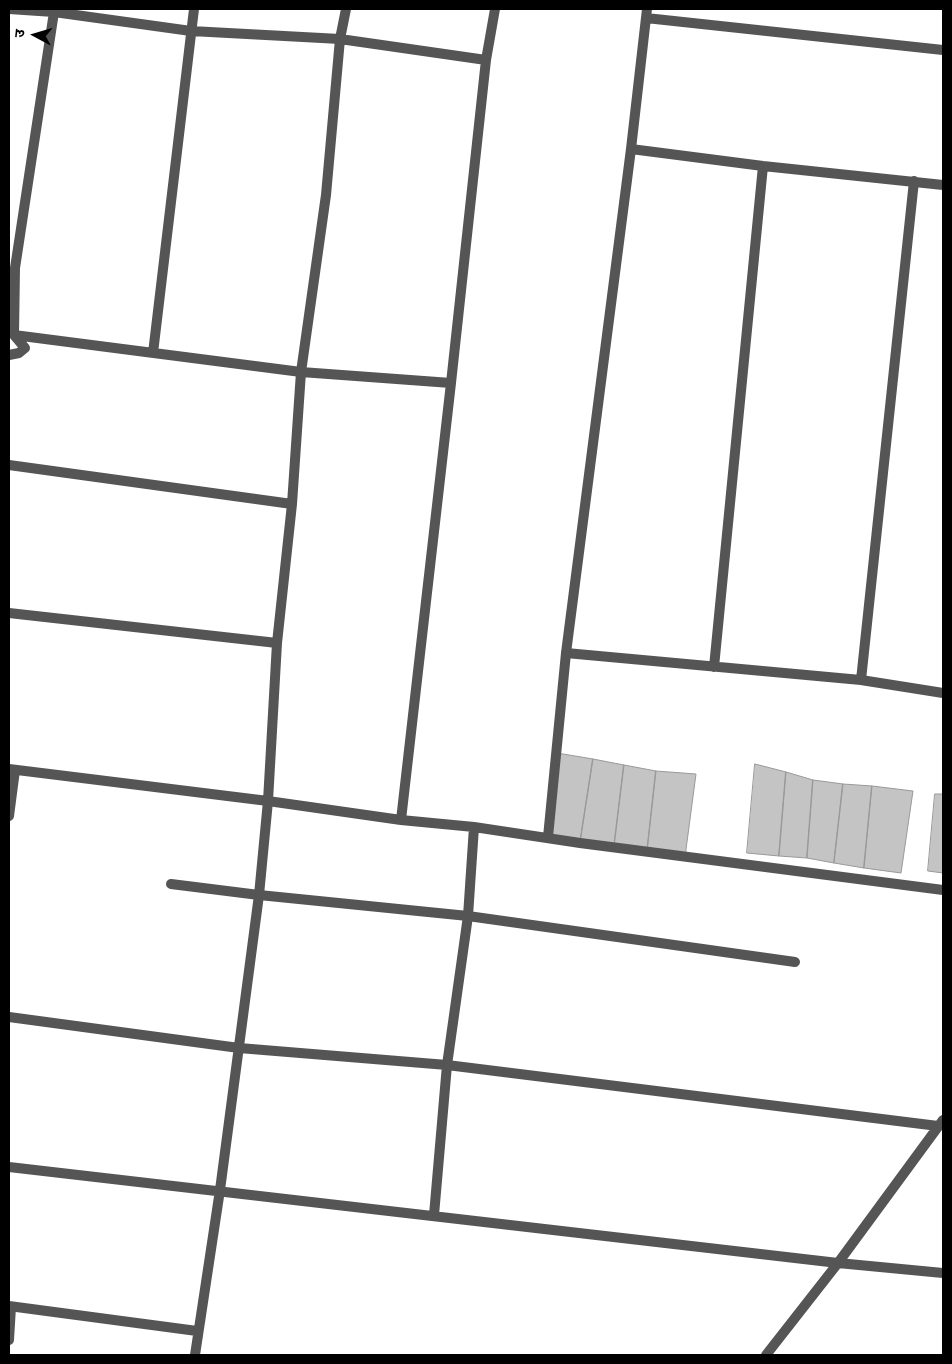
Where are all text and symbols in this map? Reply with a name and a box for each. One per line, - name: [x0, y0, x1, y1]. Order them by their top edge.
- north arrow: [10, 10, 60, 60]
- text: उ: [10, 28, 30, 39]

